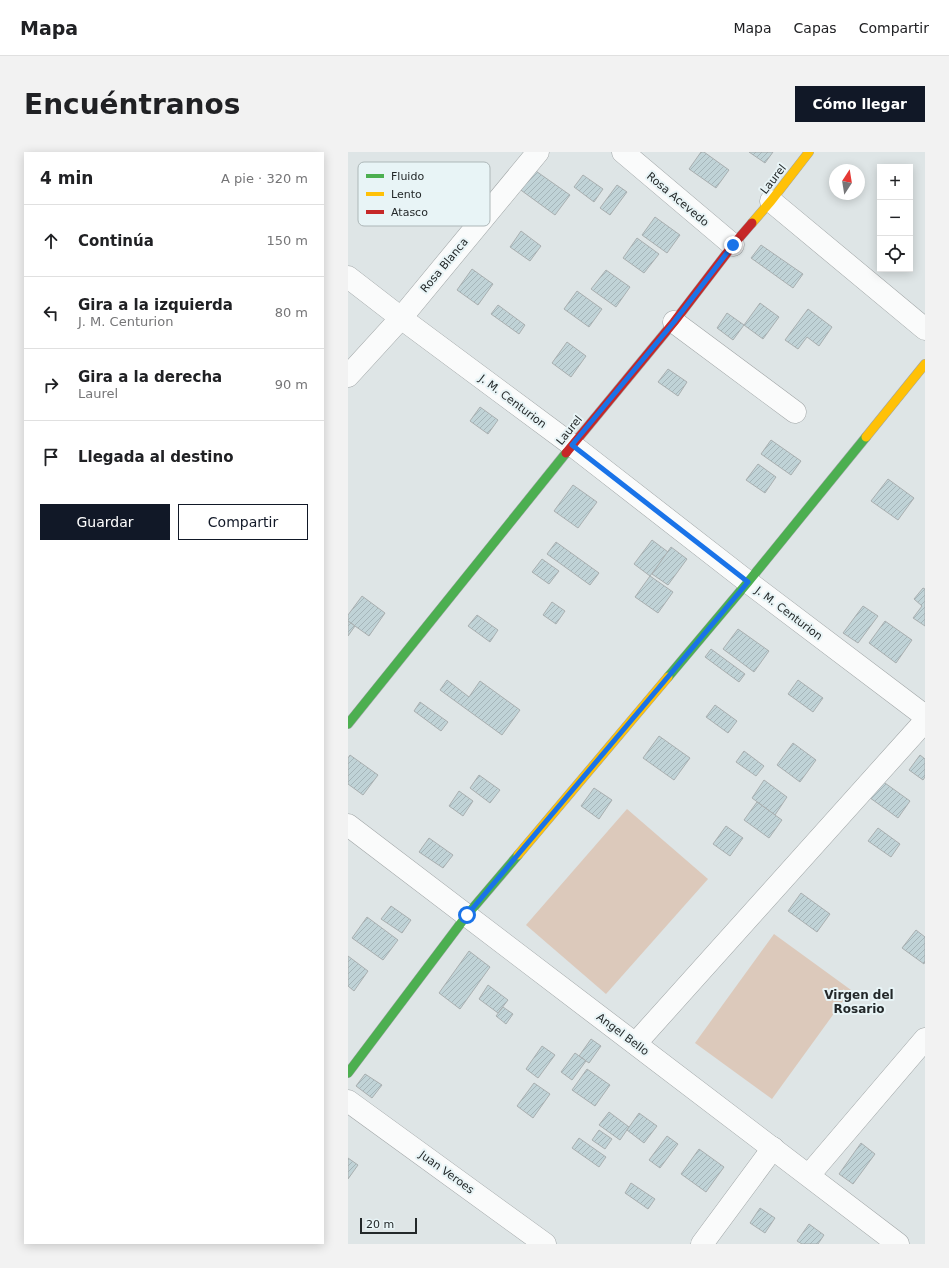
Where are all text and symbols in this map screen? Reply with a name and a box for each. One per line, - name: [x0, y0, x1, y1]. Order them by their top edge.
- text: Mapa: [20, 17, 78, 39]
- text: Mapa: [733, 20, 772, 36]
- text: Capas: [794, 20, 837, 36]
- text: Compartir: [859, 20, 929, 36]
- button: Cómo llegar: [795, 86, 925, 122]
- text: Encuéntranos: [24, 88, 240, 121]
- legend: [358, 162, 490, 226]
- street label: Laurel: [758, 162, 789, 197]
- north arrow: [829, 164, 865, 200]
- map controls: [877, 164, 913, 272]
- button: +: [877, 164, 913, 200]
- text: 4 min: [40, 168, 93, 188]
- text: Fluido: [391, 170, 424, 183]
- street label: Rosa Acevedo: [644, 170, 712, 229]
- text: A pie · 320 m: [221, 171, 308, 186]
- text: Lento: [391, 188, 422, 201]
- button: −: [877, 200, 913, 236]
- text: Atasco: [391, 206, 428, 219]
- icon: ahead: [40, 230, 62, 252]
- text: Continúa: [78, 232, 154, 250]
- text: 150 m: [266, 233, 308, 248]
- street label: Rosa Blanca: [418, 235, 471, 295]
- route end: [724, 236, 742, 254]
- button: locate: [877, 236, 913, 272]
- text: Gira a la izquierda: [78, 296, 233, 314]
- icon: left: [40, 302, 62, 324]
- text: 80 m: [275, 305, 308, 320]
- text: J. M. Centurion: [78, 314, 173, 329]
- text: Gira a la derecha: [78, 368, 222, 386]
- street label: J. M. Centurion: [476, 371, 549, 431]
- icon: right: [40, 374, 62, 396]
- text: 90 m: [275, 377, 308, 392]
- text: Laurel: [78, 386, 118, 401]
- street label: Laurel: [554, 413, 585, 448]
- icon: arrive: [40, 446, 62, 468]
- text: Llegada al destino: [78, 448, 233, 466]
- button: Guardar: [40, 504, 170, 540]
- button: Compartir: [178, 504, 308, 540]
- street label: J. M. Centurion: [752, 583, 825, 643]
- route start: [458, 906, 476, 924]
- district label: Virgen del Rosario: [824, 988, 894, 1016]
- street label: Angel Bello: [594, 1011, 652, 1058]
- street label: Juan Veroes: [416, 1148, 477, 1197]
- scale bar: [360, 1216, 417, 1235]
- text: 20 m: [366, 1218, 394, 1231]

